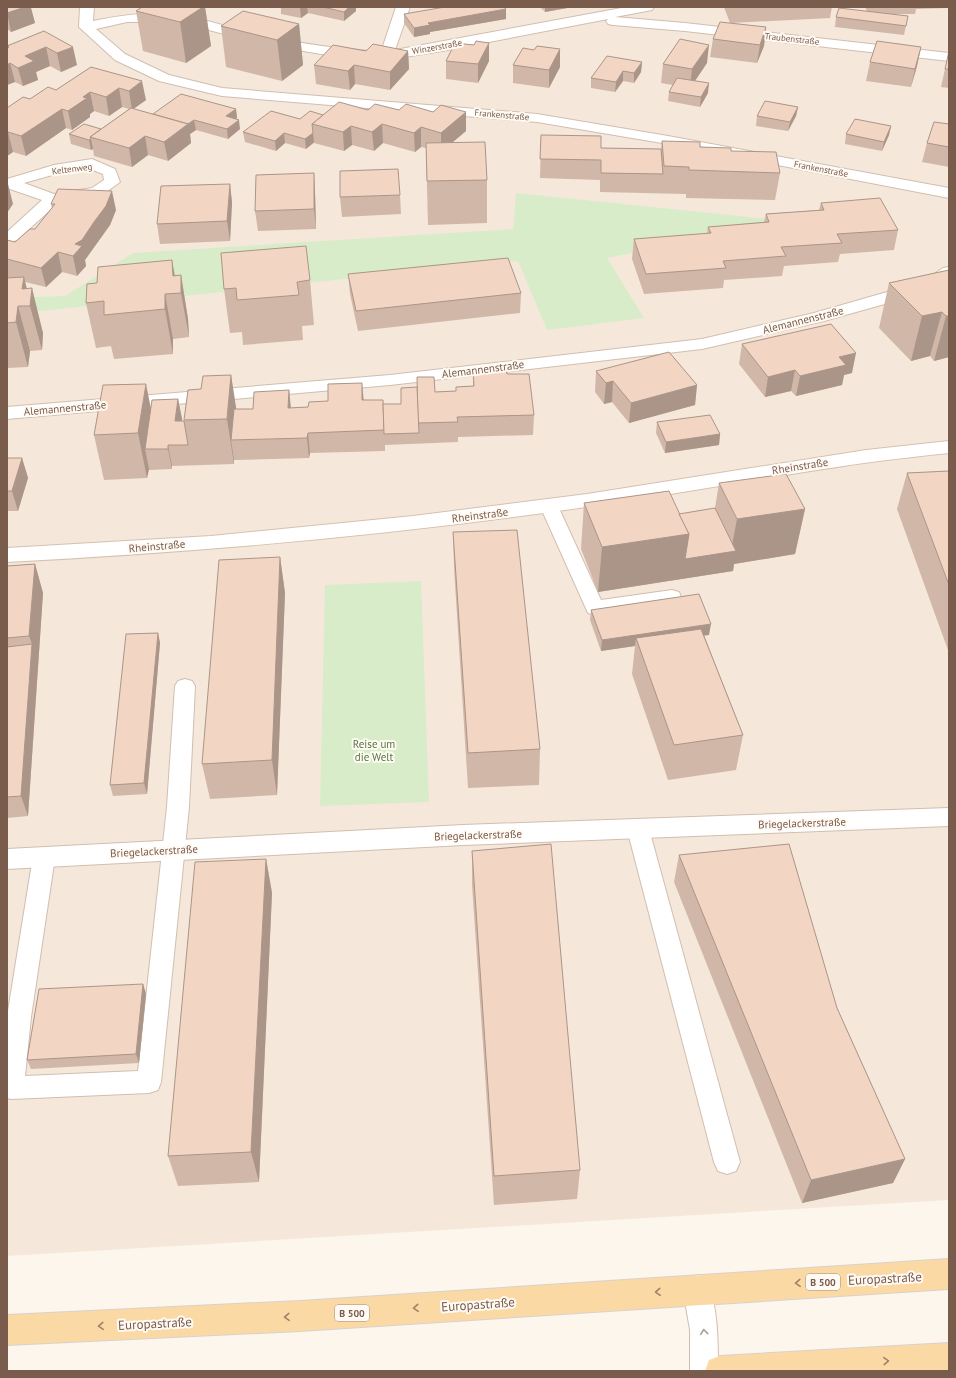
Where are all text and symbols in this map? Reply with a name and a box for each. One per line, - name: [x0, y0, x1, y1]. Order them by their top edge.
- street label: Traubenstraße: [764, 30, 820, 47]
- street label: Winzerstraße: [411, 37, 463, 56]
- street label: Frankenstraße: [474, 107, 530, 122]
- street label: Frankenstraße: [793, 158, 850, 179]
- street label: Keltenweg: [51, 161, 93, 176]
- street label: Alemannenstraße: [761, 303, 845, 337]
- street label: Alemannenstraße: [441, 357, 525, 381]
- street label: Alemannenstraße: [23, 397, 107, 419]
- street label: Rheinstraße: [771, 455, 830, 477]
- street label: Rheinstraße: [451, 505, 509, 525]
- street label: Rheinstraße: [128, 537, 186, 555]
- park label: Reise um die Welt: [353, 737, 395, 764]
- street label: Briegelackerstraße: [758, 814, 847, 832]
- street label: Briegelackerstraße: [434, 826, 523, 844]
- street label: Briegelackerstraße: [110, 842, 199, 860]
- street label: Europastraße: [848, 1268, 922, 1289]
- road number: B 500: [806, 1274, 840, 1290]
- one-way arrow: [795, 1279, 801, 1288]
- one-way arrow: [655, 1288, 661, 1296]
- street label: Europastraße: [441, 1293, 515, 1316]
- one-way arrow: [413, 1304, 419, 1313]
- road number: B 500: [335, 1305, 369, 1321]
- street label: Europastraße: [118, 1313, 192, 1334]
- one-way arrow: [284, 1313, 290, 1321]
- one-way arrow: [98, 1321, 104, 1330]
- one-way arrow: [700, 1329, 709, 1335]
- one-way arrow: [883, 1357, 889, 1365]

